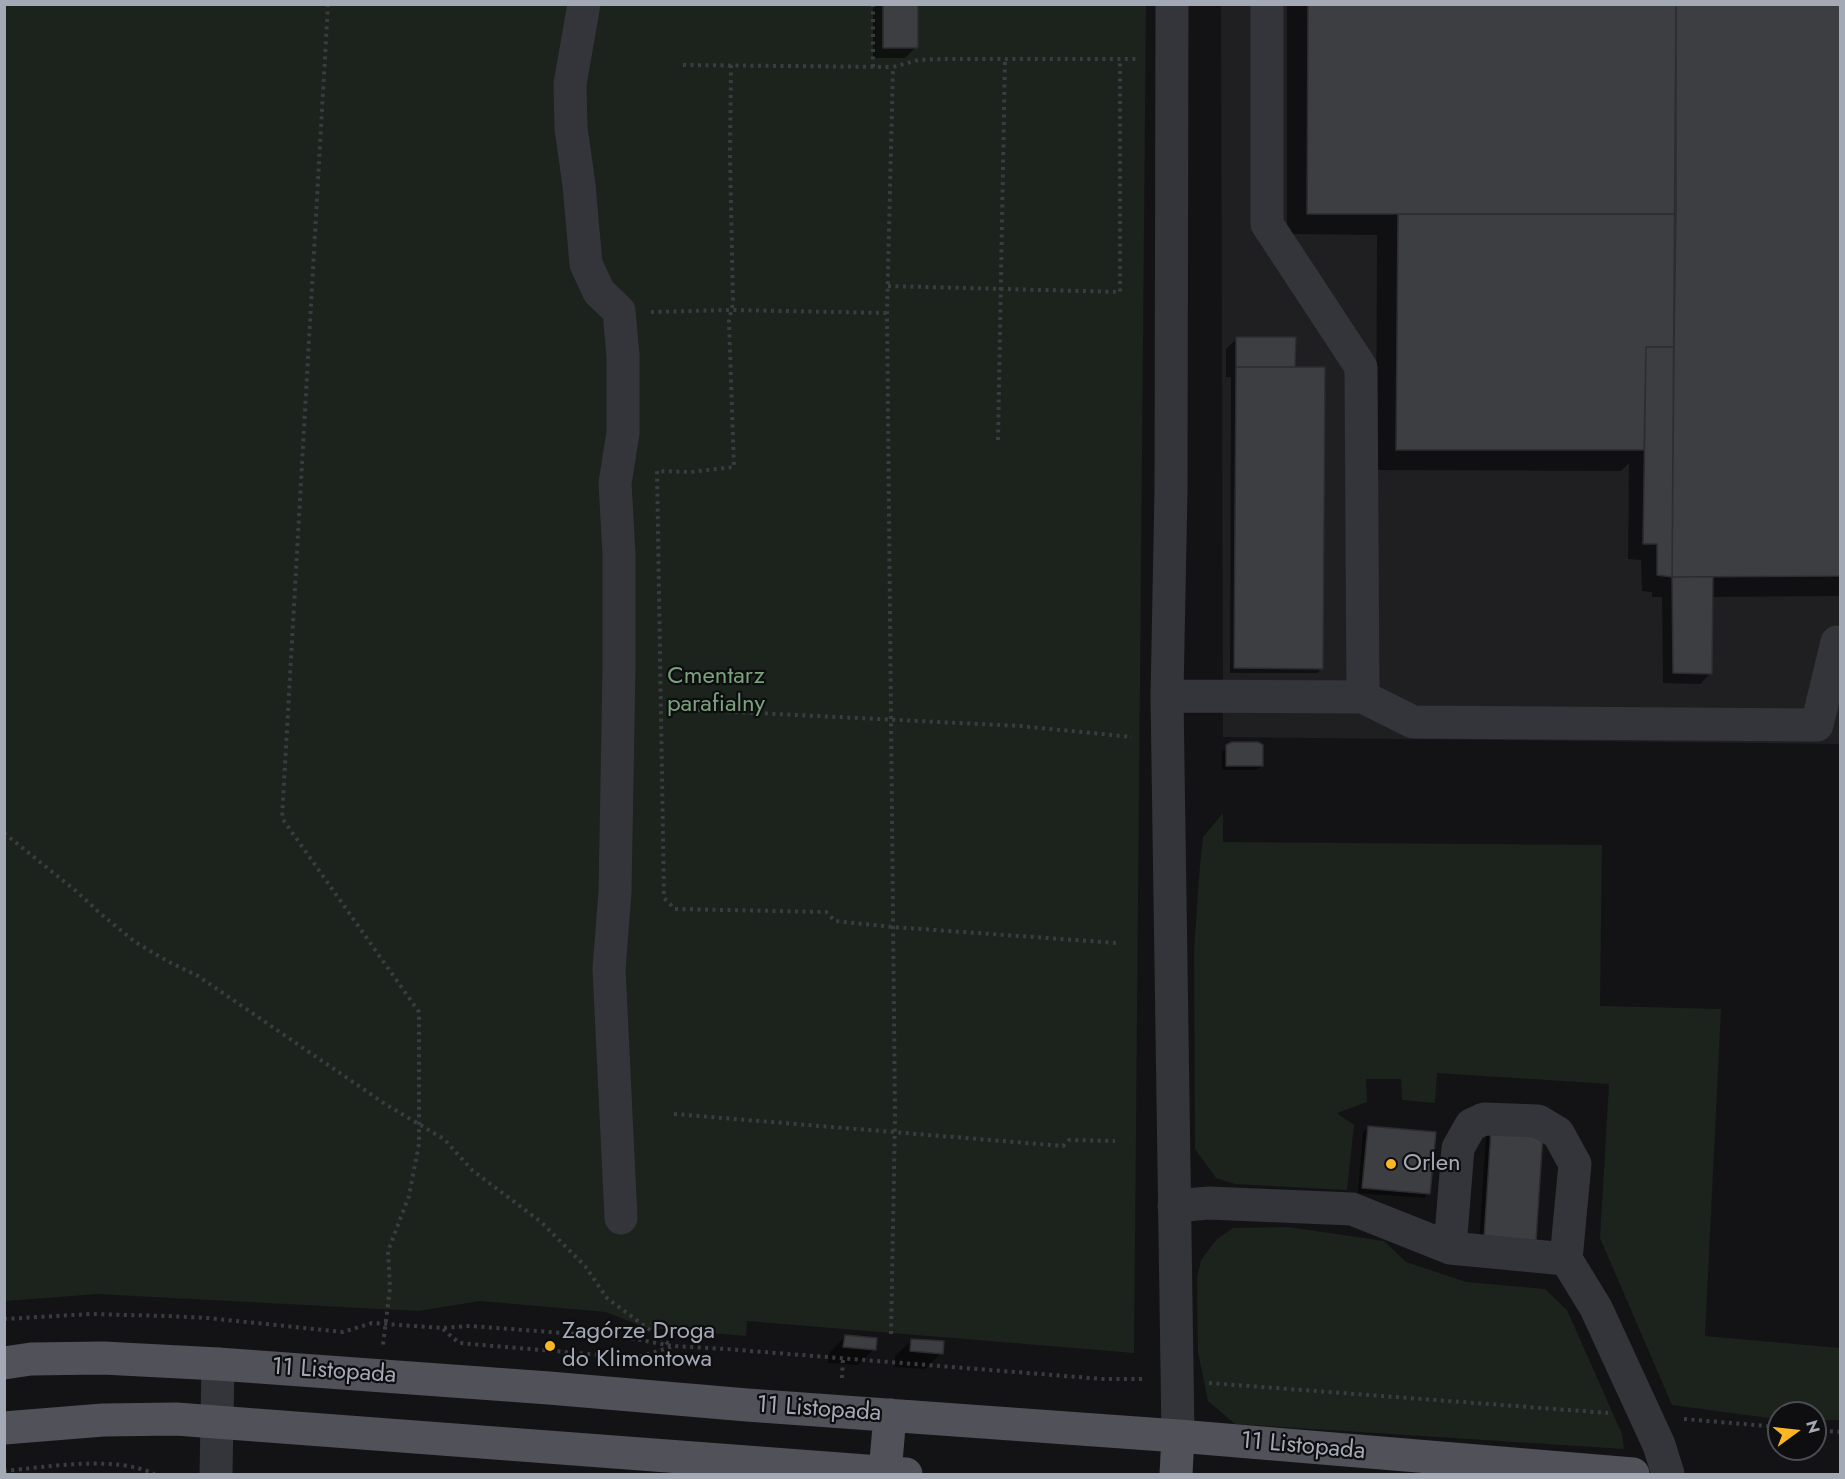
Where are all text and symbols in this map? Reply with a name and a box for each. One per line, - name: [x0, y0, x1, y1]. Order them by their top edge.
- park label: Cmentarz parafialny: [667, 663, 765, 719]
- place label: Orlen: [1403, 1150, 1461, 1178]
- marker: Orlen: [1384, 1157, 1398, 1171]
- place label: Zagórze Droga do Klimontowa: [562, 1318, 715, 1374]
- marker: Zagórze Droga do Klimontowa: [543, 1339, 557, 1353]
- street label: 11 Listopada: [271, 1353, 397, 1391]
- street label: 11 Listopada: [756, 1391, 882, 1429]
- north arrow: [1767, 1401, 1827, 1461]
- text: N: [1800, 1418, 1826, 1436]
- street label: 11 Listopada: [1240, 1427, 1366, 1467]

